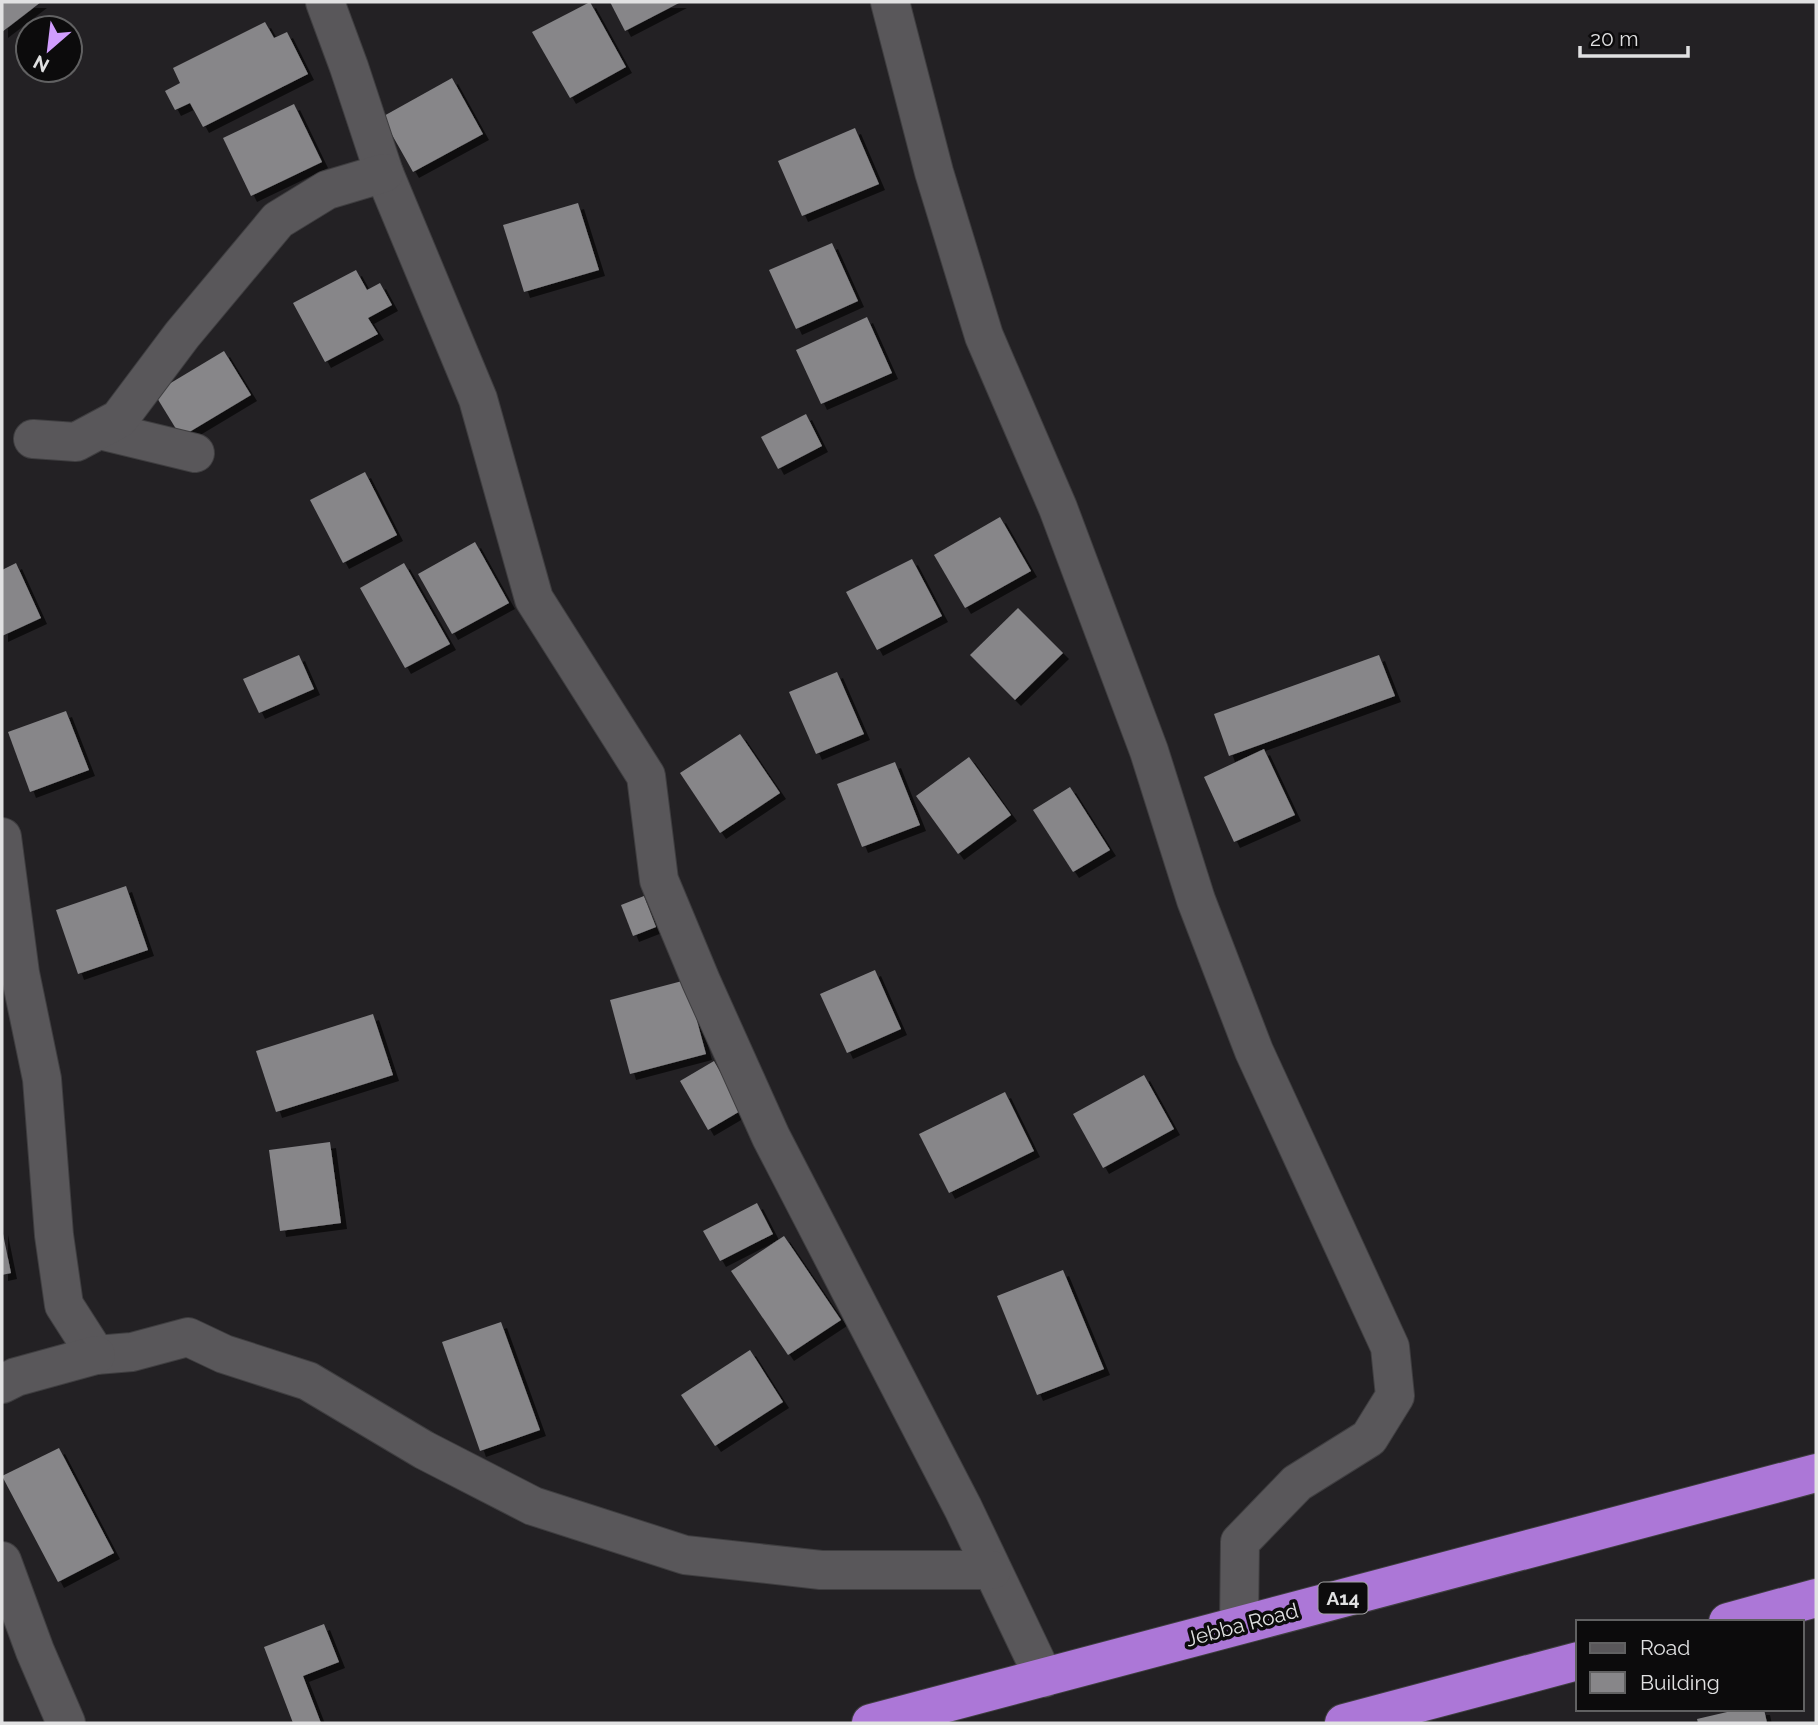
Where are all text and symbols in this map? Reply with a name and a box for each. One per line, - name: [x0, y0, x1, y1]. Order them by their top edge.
- north arrow: [14, 14, 84, 84]
- scale bar: [1580, 14, 1688, 58]
- text: 20 m: [1590, 26, 1638, 51]
- text: N: [29, 51, 53, 77]
- road number: A14: [1318, 1582, 1368, 1614]
- street label: Jebba Road: [1183, 1598, 1301, 1652]
- legend: [1576, 1620, 1804, 1711]
- text: Road: [1640, 1635, 1690, 1660]
- text: Building: [1640, 1670, 1720, 1695]

